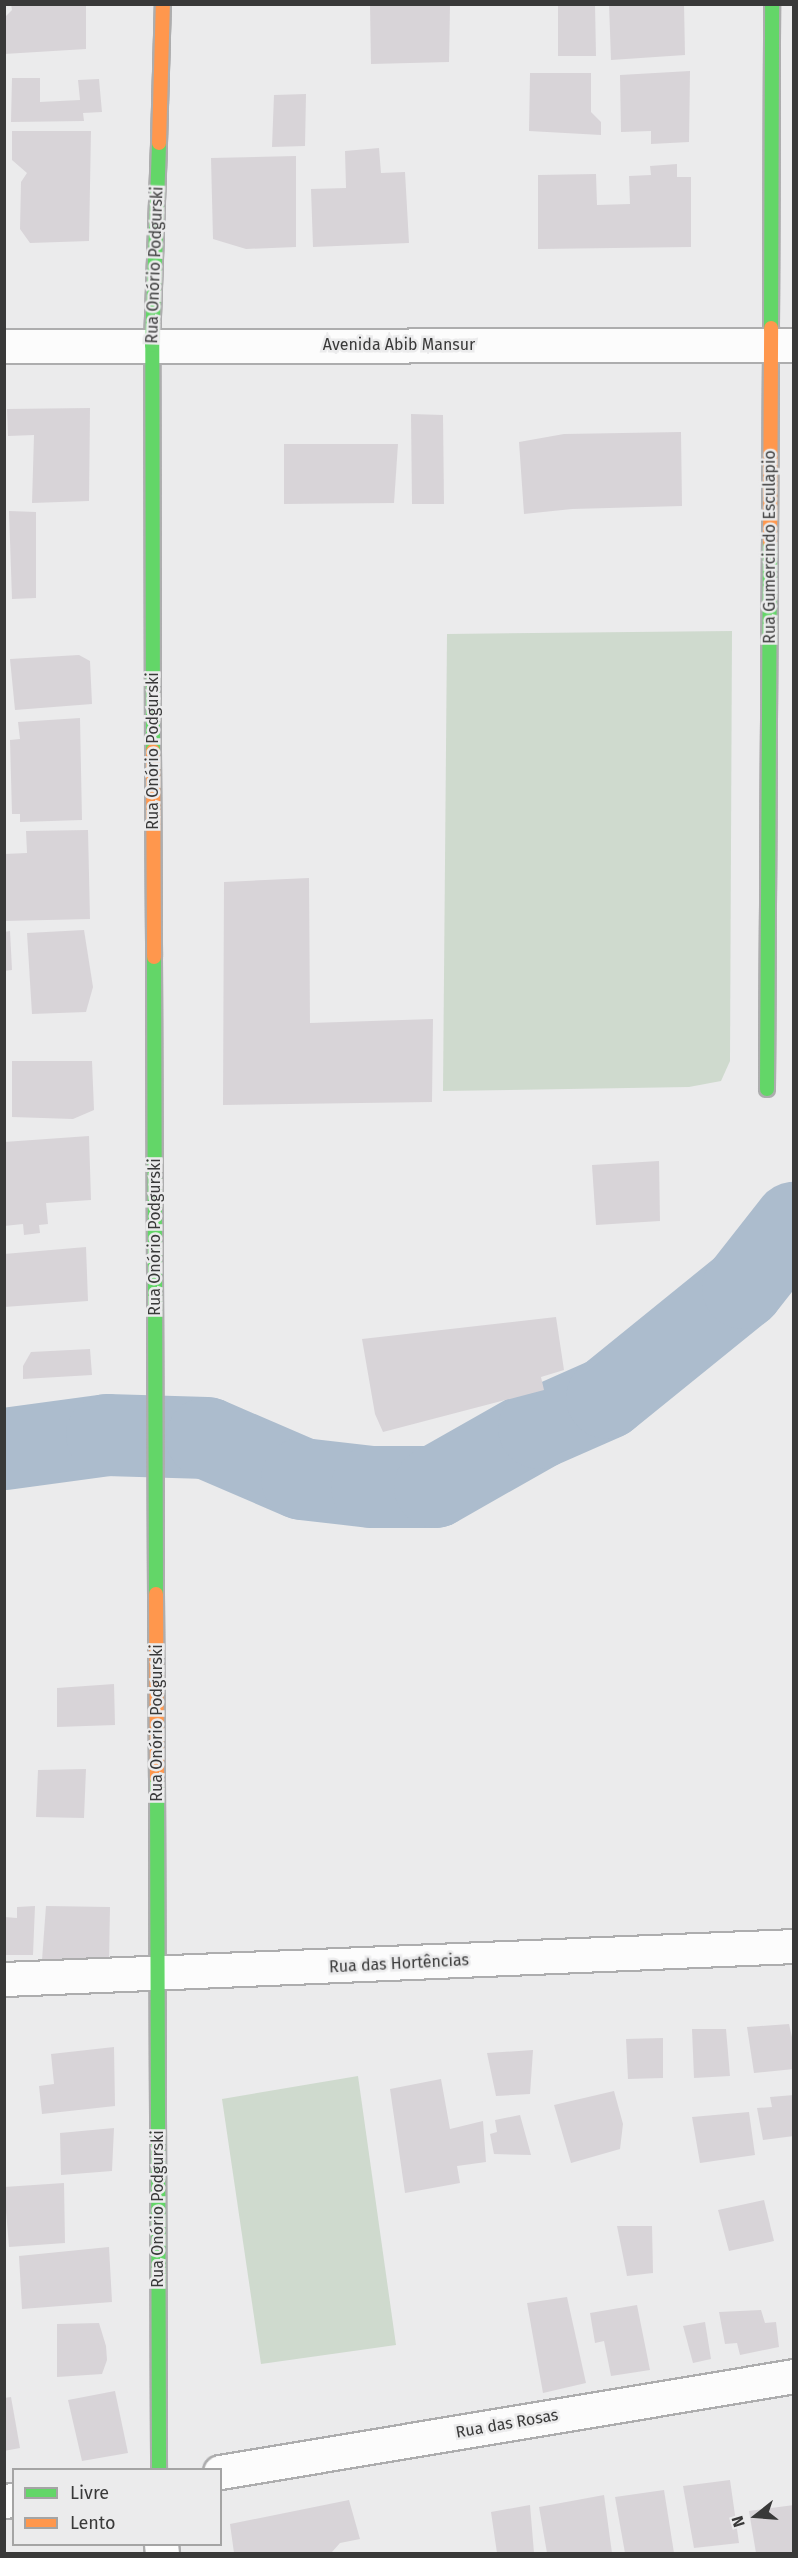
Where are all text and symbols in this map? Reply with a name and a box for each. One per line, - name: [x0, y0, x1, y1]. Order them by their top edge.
- street label: Rua Onório Podgurski: [143, 186, 167, 344]
- street label: Avenida Abib Mansur: [323, 335, 475, 355]
- street label: Rua Gumercindo Esculapio: [760, 450, 780, 644]
- street label: Rua Onório Podgurski: [143, 672, 163, 830]
- street label: Rua Onório Podgurski: [145, 1158, 165, 1316]
- street label: Rua Onório Podgurski: [147, 1644, 167, 1802]
- street label: Rua das Hortências: [329, 1951, 469, 1977]
- street label: Rua Onório Podgurski: [148, 2130, 168, 2288]
- street label: Rua das Rosas: [454, 2406, 560, 2442]
- legend: [12, 2468, 222, 2546]
- text: Livre: [70, 2482, 109, 2504]
- north arrow: [726, 2486, 786, 2546]
- text: Lento: [70, 2512, 116, 2534]
- text: N: [728, 2514, 749, 2529]

